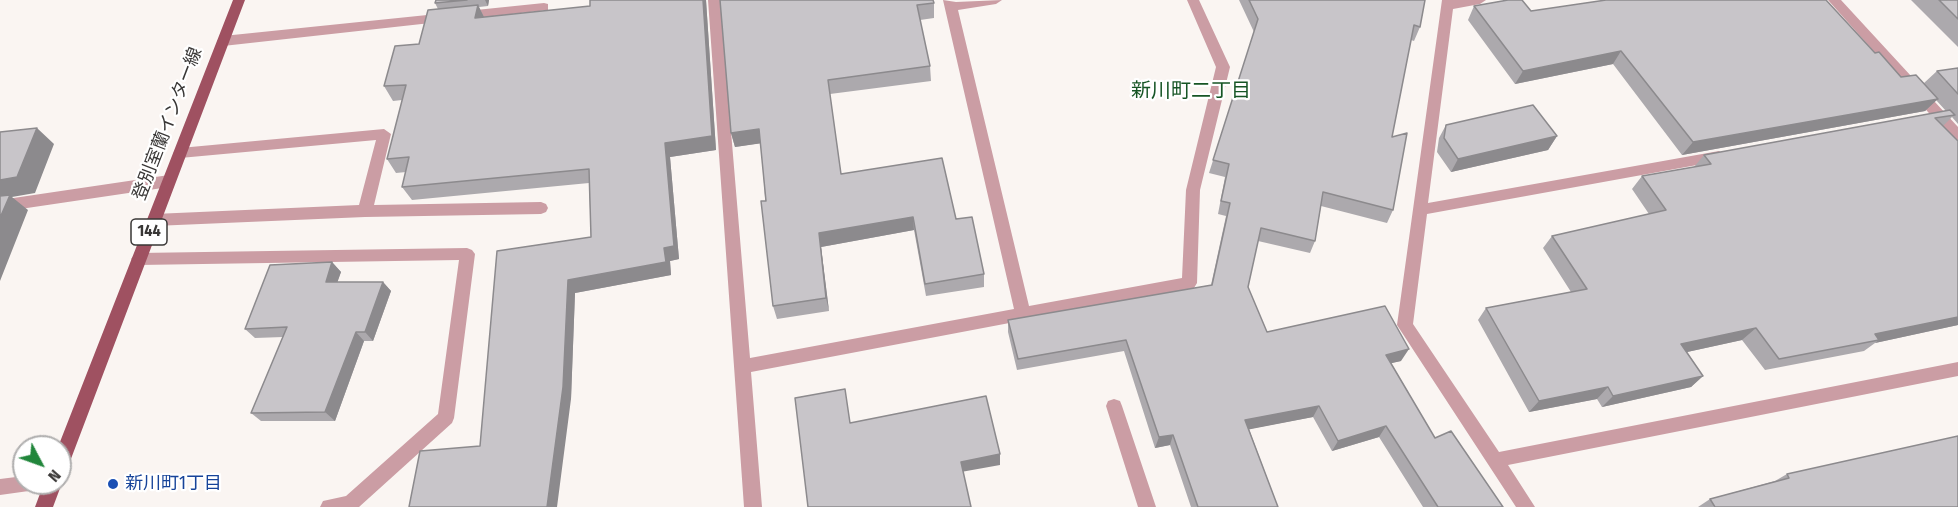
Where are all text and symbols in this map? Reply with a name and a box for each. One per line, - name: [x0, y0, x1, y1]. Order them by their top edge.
- street label: 登別室蘭インター線: [129, 45, 207, 203]
- district label: 新川町二丁目: [1131, 79, 1251, 103]
- road number: 144: [131, 219, 167, 245]
- north arrow: [12, 435, 72, 495]
- text: N: [44, 466, 65, 486]
- place label: 新川町1丁目: [125, 473, 222, 495]
- marker: 新川町1丁目: [106, 477, 120, 491]

